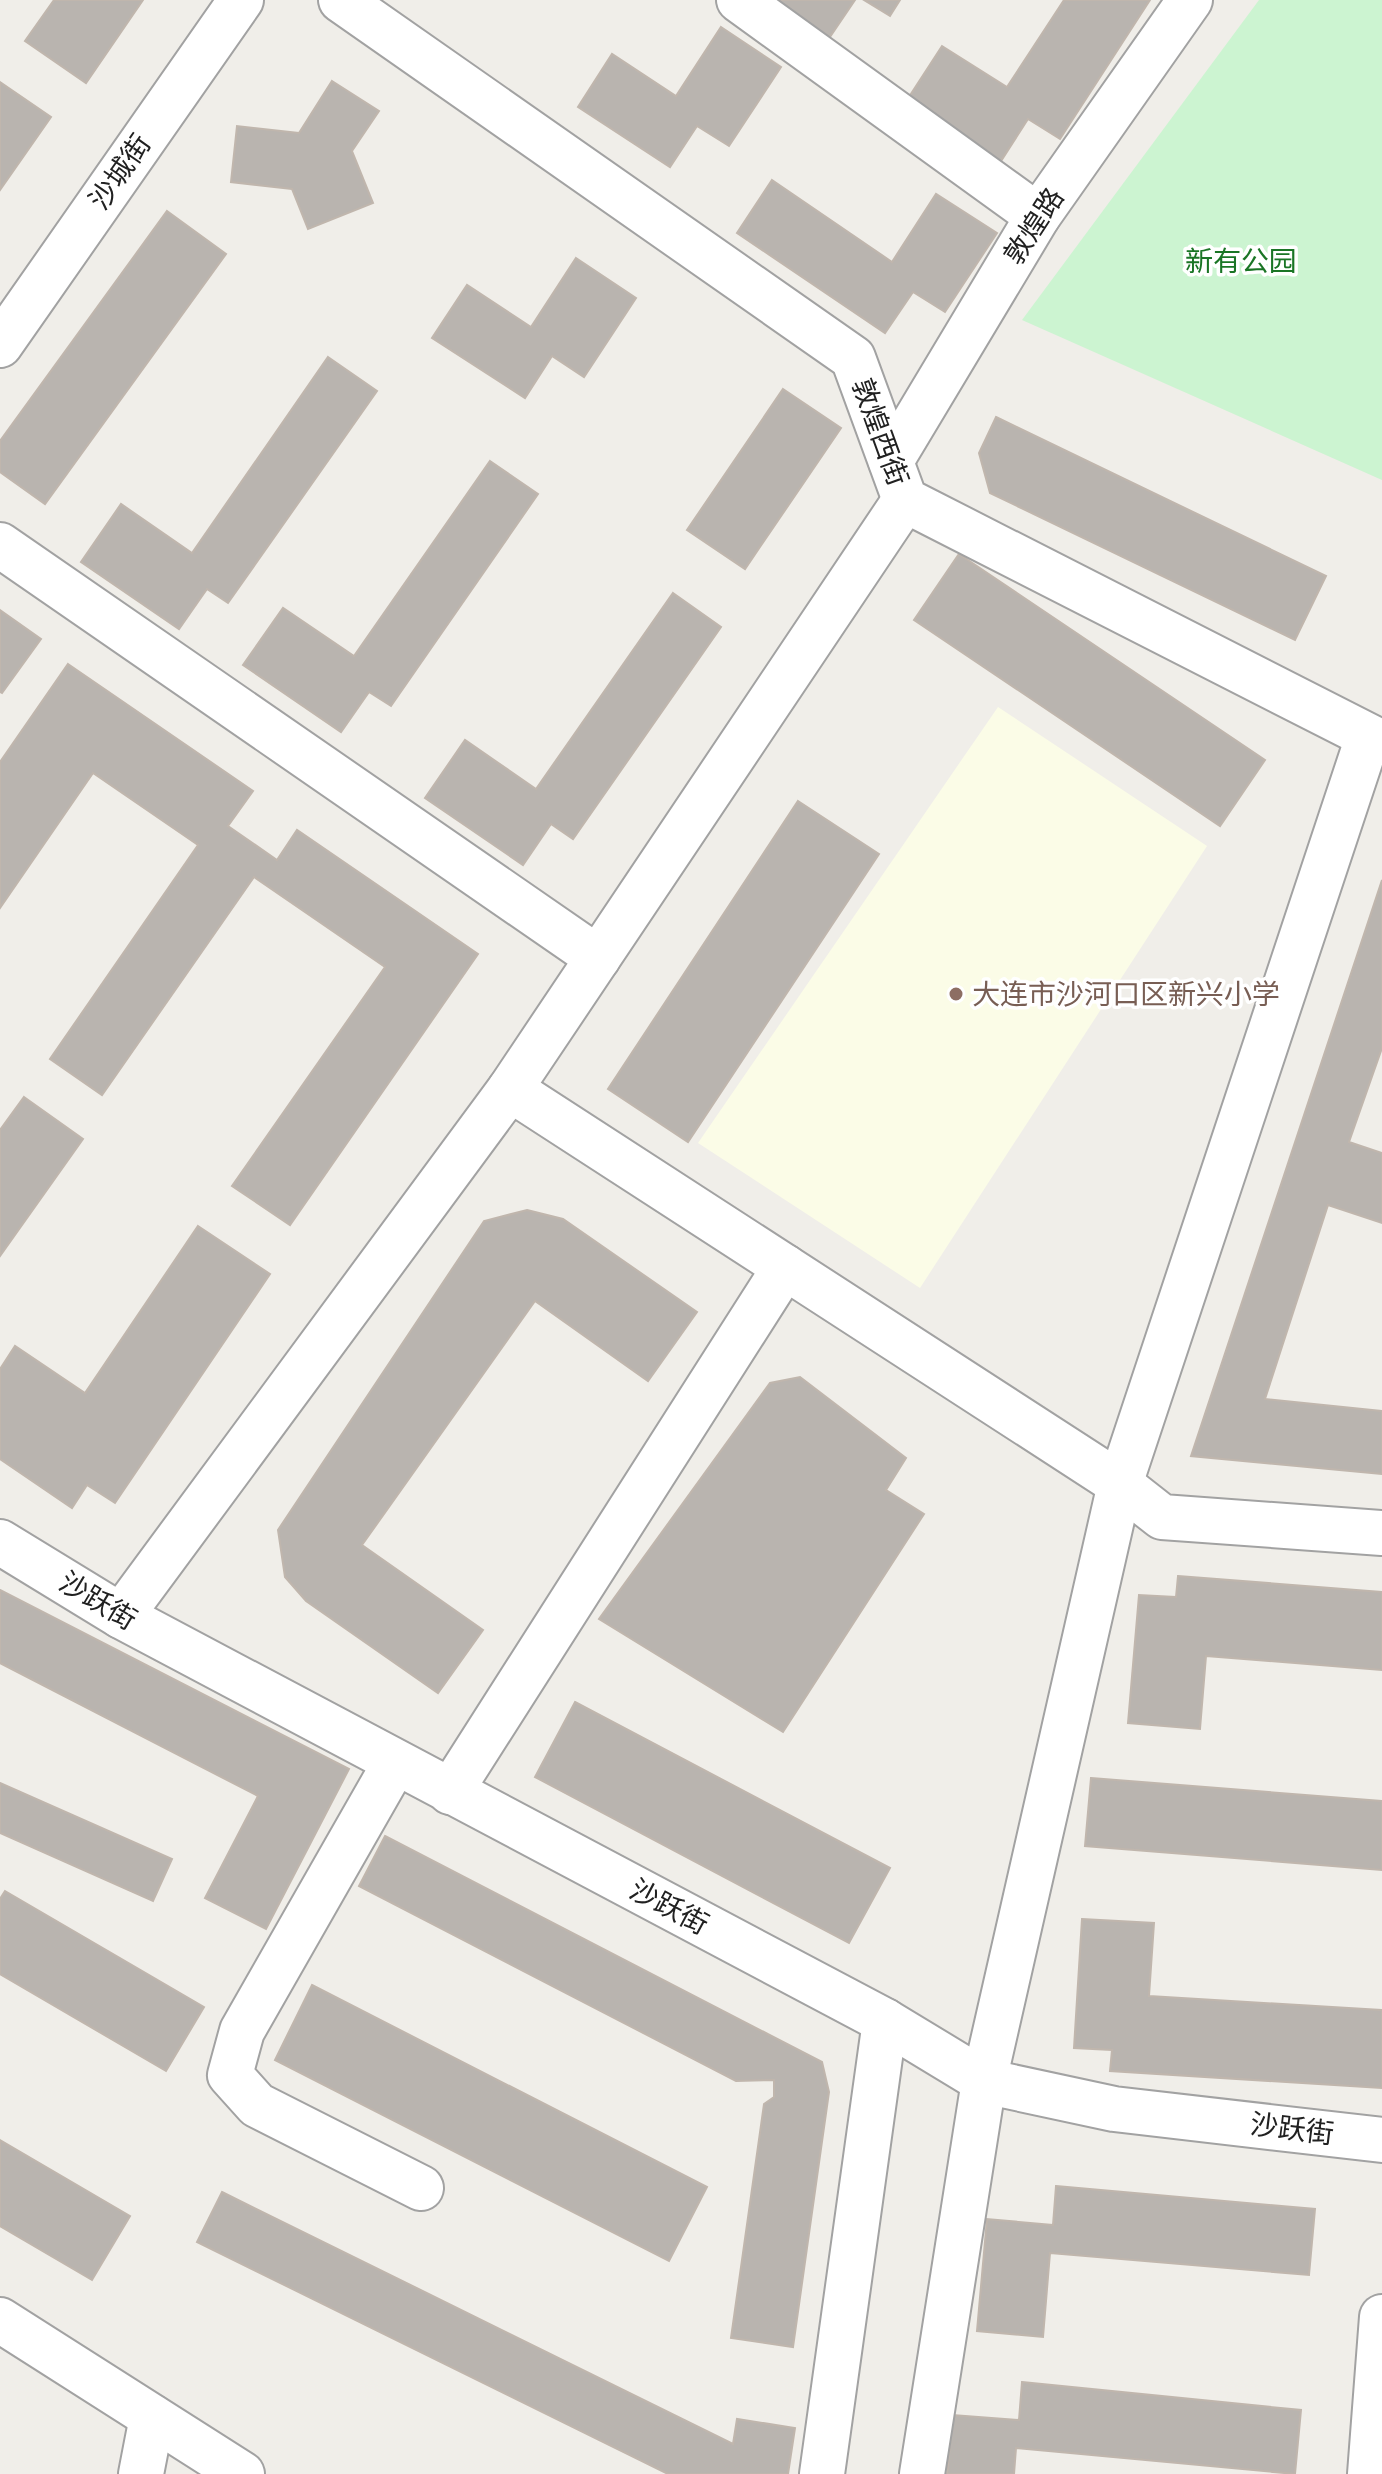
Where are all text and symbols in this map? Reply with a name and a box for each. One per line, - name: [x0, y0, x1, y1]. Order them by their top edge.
- street label: 沙城街: [81, 127, 159, 217]
- street label: 敦煌路: [996, 181, 1072, 271]
- park label: 新有公园: [1185, 243, 1297, 280]
- street label: 敦煌西街: [843, 373, 917, 491]
- place label: 大连市沙河口区新兴小学: [972, 976, 1280, 1013]
- marker: 大连市沙河口区新兴小学: [947, 985, 965, 1003]
- street label: 沙跃街: [52, 1564, 144, 1638]
- street label: 沙跃街: [623, 1871, 715, 1943]
- street label: 沙跃街: [1248, 2106, 1336, 2152]

